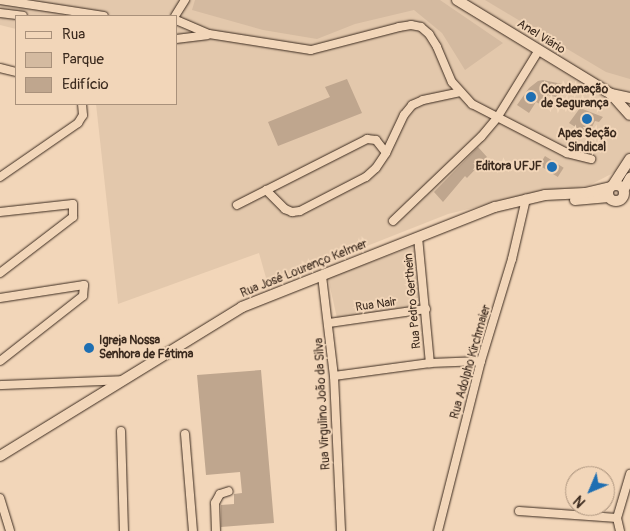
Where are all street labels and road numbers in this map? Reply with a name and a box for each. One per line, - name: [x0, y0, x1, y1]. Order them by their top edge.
- street label: Anel Viário: [514, 17, 568, 57]
- street label: Rua José Lourenço Kelmer: [238, 237, 370, 301]
- street label: Rua Pedro Gerthein: [402, 253, 424, 349]
- street label: Rua Nair: [355, 295, 397, 315]
- street label: Rua Adolpho Kirchmaier: [448, 303, 494, 421]
- street label: Rua Virgulino João da Silva: [312, 338, 334, 470]

